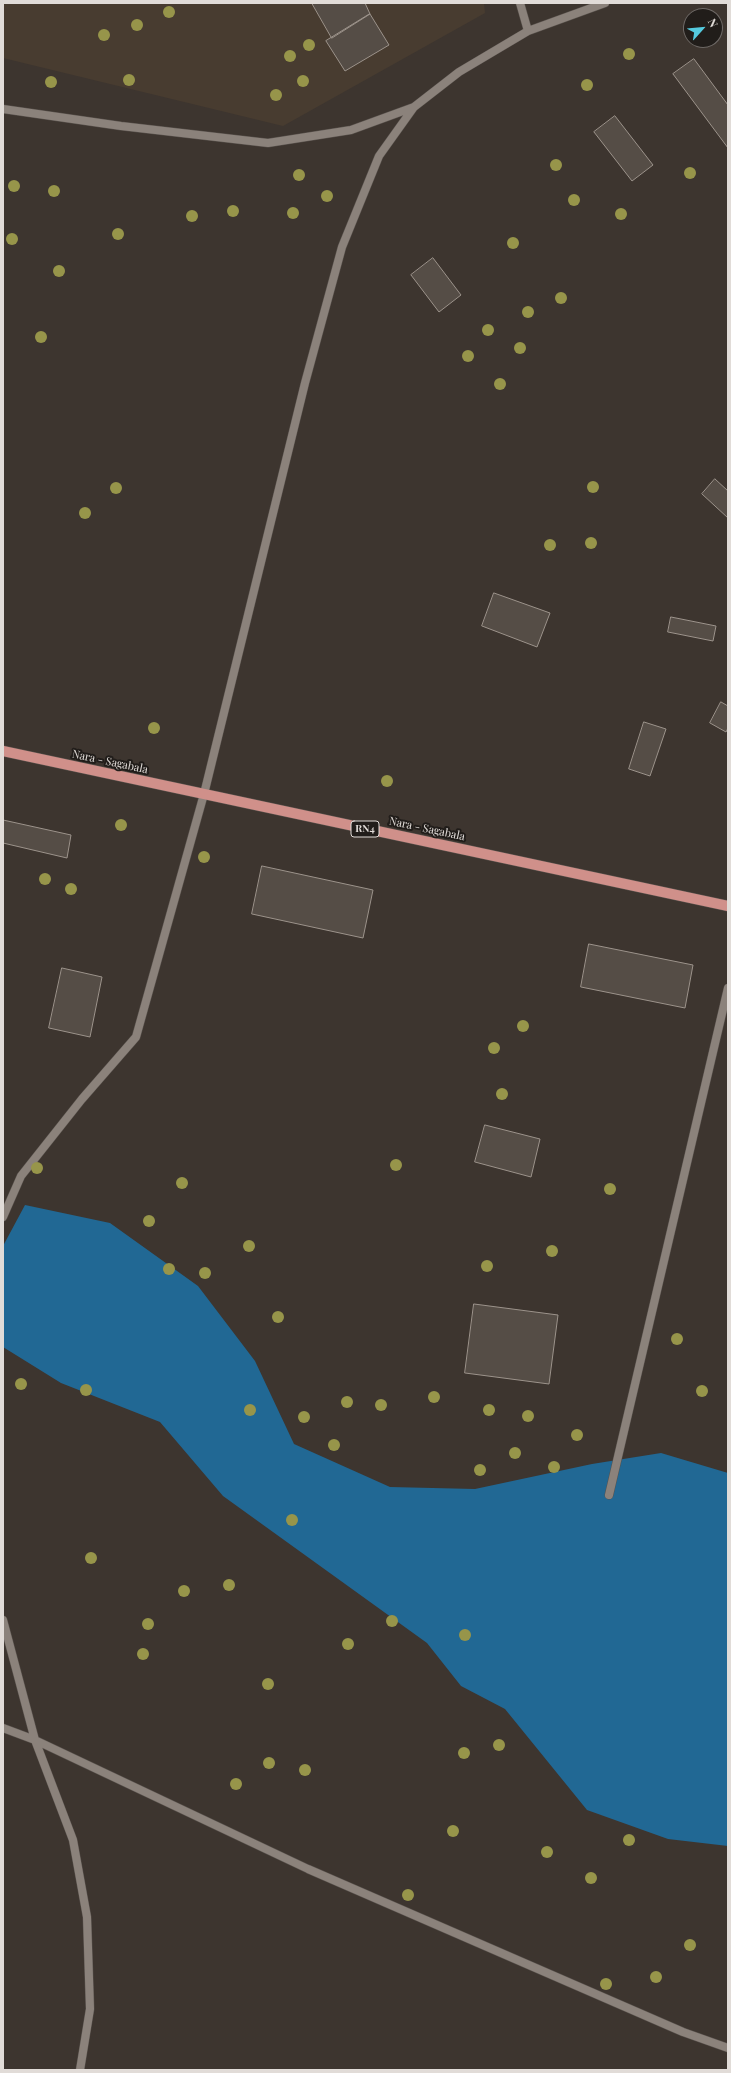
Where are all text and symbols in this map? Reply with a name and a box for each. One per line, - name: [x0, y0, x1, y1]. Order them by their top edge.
- north arrow: [683, 8, 723, 48]
- text: N: [705, 16, 722, 30]
- street label: Nara - Sagabala: [71, 748, 149, 776]
- street label: Nara - Sagabala: [388, 815, 466, 843]
- road number: RN4: [351, 821, 379, 837]

